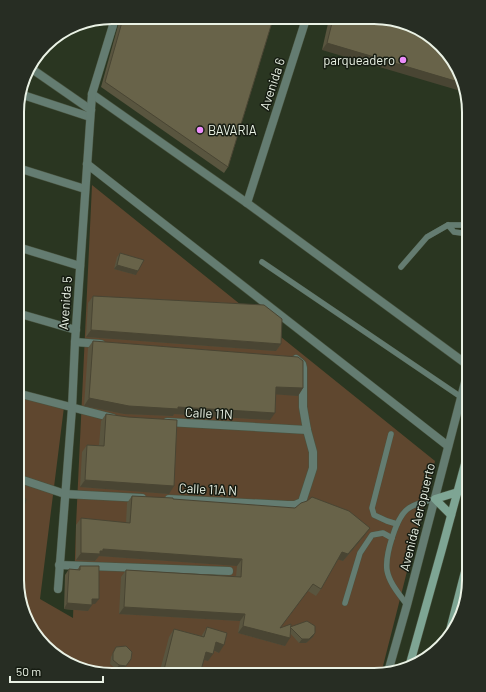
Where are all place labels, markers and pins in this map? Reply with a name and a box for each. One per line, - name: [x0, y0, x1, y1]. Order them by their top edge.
- place label: parqueadero: [323, 52, 395, 68]
- marker: parqueadero: [398, 55, 408, 65]
- place label: BAVARIA: [208, 122, 257, 138]
- marker: BAVARIA: [195, 125, 205, 135]

